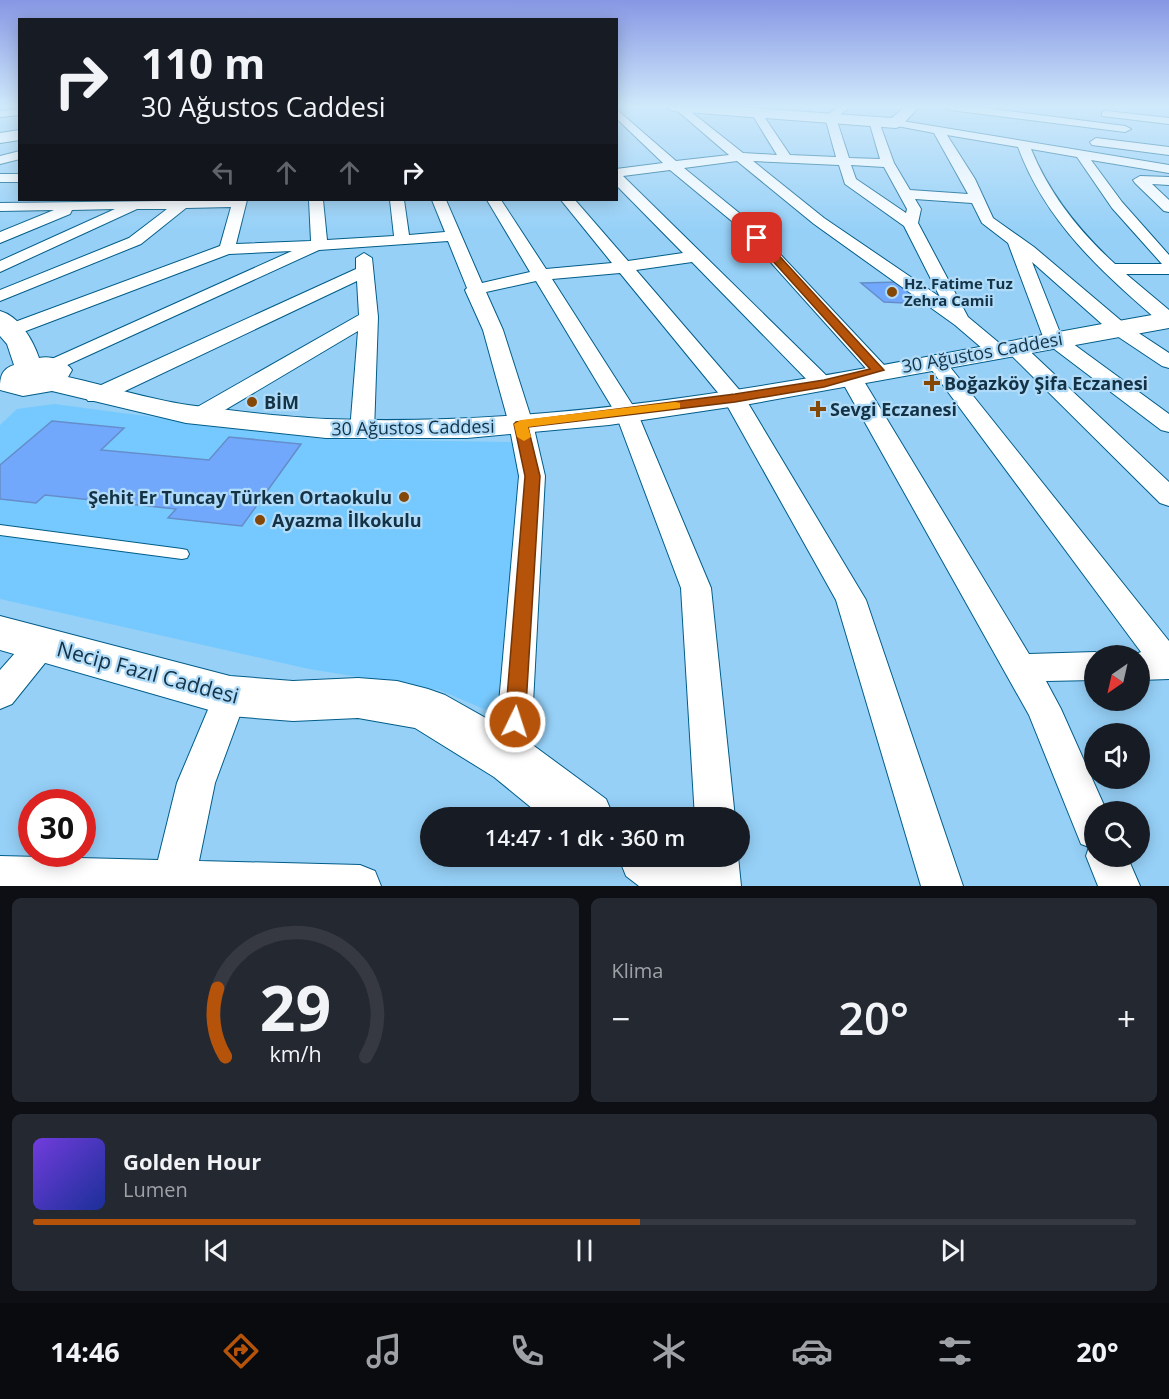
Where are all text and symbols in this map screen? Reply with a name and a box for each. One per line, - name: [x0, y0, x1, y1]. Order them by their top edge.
- text: 110 m: [141, 34, 265, 91]
- icon: right: [42, 42, 120, 120]
- text: 30 Ağustos Caddesi: [141, 88, 386, 125]
- icon: left: [207, 156, 240, 189]
- icon: ahead: [270, 156, 303, 189]
- icon: ahead: [333, 156, 366, 189]
- icon: right: [396, 156, 429, 189]
- pin: [731, 212, 782, 263]
- icon: arrive: [740, 221, 773, 254]
- place label: Hz. Fatime Tuz Zehra Camii: [904, 273, 1013, 310]
- marker: Hz. Fatime Tuz Zehra Camii: [885, 285, 899, 299]
- street label: 30 Ağustos Caddesi: [900, 326, 1064, 378]
- place label: Boğazköy Şifa Eczanesi: [944, 371, 1148, 395]
- marker: Boğazköy Şifa Eczanesi: [925, 376, 939, 390]
- place label: BİM: [264, 390, 299, 414]
- marker: BİM: [245, 395, 259, 409]
- place label: Sevgi Eczanesi: [830, 397, 957, 421]
- marker: Sevgi Eczanesi: [811, 402, 825, 416]
- street label: 30 Ağustos Caddesi: [331, 414, 495, 440]
- place label: Şehit Er Tuncay Türken Ortaokulu: [88, 485, 392, 509]
- marker: Şehit Er Tuncay Türken Ortaokulu: [397, 490, 411, 504]
- place label: Ayazma İlkokulu: [272, 508, 422, 532]
- marker: Ayazma İlkokulu: [253, 513, 267, 527]
- street label: Necip Fazıl Caddesi: [54, 634, 242, 710]
- north arrow: [1084, 645, 1150, 711]
- map controls: [1084, 645, 1150, 867]
- position arrow: [483, 690, 547, 754]
- button: sound: [1084, 723, 1150, 789]
- speed limit sign: 30: [18, 789, 96, 867]
- button: search: [1084, 801, 1150, 867]
- text: 14:47 · 1 dk · 360 m: [485, 822, 685, 852]
- text: Klima: [612, 957, 663, 984]
- text: 29: [260, 964, 331, 1049]
- text: 20°: [838, 987, 909, 1048]
- text: −: [612, 996, 630, 1041]
- text: +: [1117, 996, 1136, 1041]
- text: km/h: [269, 1039, 321, 1068]
- text: Golden Hour: [123, 1146, 261, 1176]
- text: Lumen: [123, 1176, 188, 1203]
- icon: previous: [200, 1234, 233, 1267]
- icon: pause: [568, 1234, 601, 1267]
- icon: next: [936, 1234, 969, 1267]
- icon: directions: [220, 1330, 262, 1372]
- icon: music: [363, 1330, 405, 1372]
- icon: phone: [506, 1330, 548, 1372]
- icon: climate: [648, 1330, 690, 1372]
- icon: car: [791, 1330, 833, 1372]
- icon: filters: [934, 1330, 976, 1372]
- text: 14:46: [50, 1333, 120, 1370]
- text: 20°: [1076, 1333, 1119, 1370]

